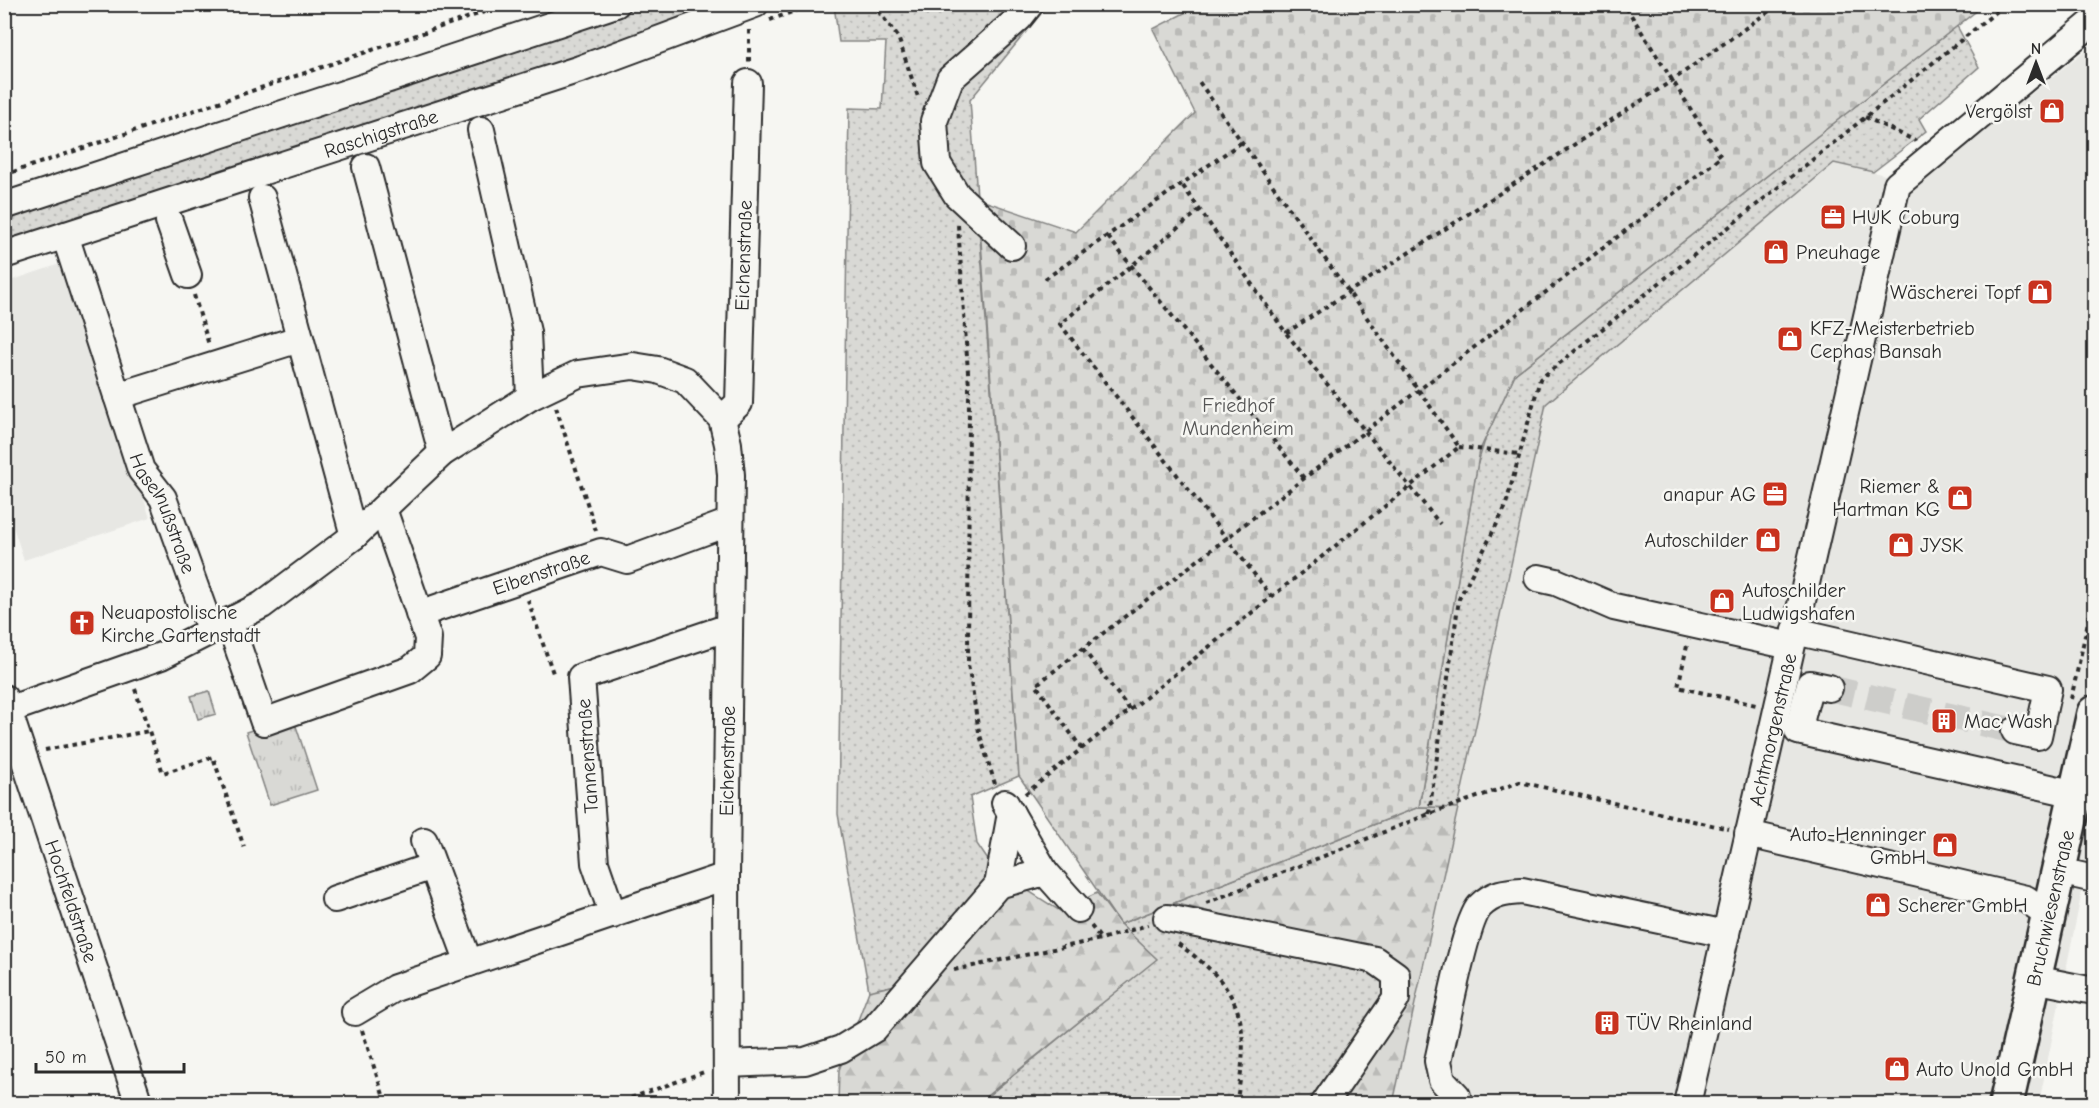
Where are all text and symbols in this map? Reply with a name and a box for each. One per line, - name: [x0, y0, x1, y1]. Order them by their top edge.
- north arrow: [2006, 33, 2066, 93]
- text: N: [2031, 40, 2041, 58]
- shop icon: Vergölst: [2037, 96, 2067, 126]
- place label: Vergölst: [1966, 100, 2033, 123]
- street label: Raschigstraße: [321, 105, 441, 163]
- street label: Eichenstraße: [731, 200, 757, 311]
- office icon: HUK Coburg: [1818, 202, 1848, 232]
- place label: HUK Coburg: [1852, 206, 1960, 229]
- shop icon: Pneuhage: [1761, 237, 1791, 267]
- place label: Pneuhage: [1796, 241, 1880, 264]
- shop icon: Wäscherei Topf: [2025, 277, 2055, 307]
- place label: Wäscherei Topf: [1890, 281, 2021, 304]
- place label: KFZ-Meisterbetrieb Cephas Bansah: [1810, 317, 1975, 363]
- shop icon: KFZ-Meisterbetrieb Cephas Bansah: [1775, 324, 1805, 354]
- park label: Friedhof Mundenheim: [1182, 394, 1294, 440]
- street label: Haselnußstraße: [124, 451, 200, 577]
- place label: Riemer & Hartman KG: [1832, 475, 1940, 521]
- office icon: anapur AG: [1760, 479, 1790, 509]
- place label: anapur AG: [1663, 483, 1756, 506]
- shop icon: Riemer & Hartman KG: [1945, 483, 1975, 513]
- shop icon: Autoschilder: [1753, 525, 1783, 555]
- place label: Autoschilder: [1644, 529, 1748, 552]
- shop icon: JYSK: [1886, 530, 1916, 560]
- place label: JYSK: [1920, 534, 1963, 557]
- street label: Eibenstraße: [490, 546, 593, 600]
- place label: Autoschilder Ludwigshafen: [1742, 579, 1855, 625]
- shop icon: Autoschilder Ludwigshafen: [1707, 586, 1737, 616]
- place label: Neuapostolische Kirche Gartenstadt: [101, 601, 261, 647]
- church icon: Neuapostolische Kirche Gartenstadt: [67, 608, 97, 638]
- street label: Achtmorgenstraße: [1744, 651, 1802, 809]
- street label: Tannenstraße: [572, 698, 603, 814]
- street label: Eichenstraße: [715, 706, 740, 816]
- building icon: Mac Wash: [1929, 706, 1959, 736]
- place label: Mac Wash: [1964, 710, 2053, 733]
- place label: Auto-Henninger GmbH: [1790, 823, 1926, 869]
- street label: Bruchwiesenstraße: [2022, 828, 2079, 988]
- shop icon: Auto-Henninger GmbH: [1930, 830, 1960, 860]
- street label: Hochfeldstraße: [40, 837, 102, 966]
- shop icon: Scherer GmbH: [1863, 890, 1893, 920]
- place label: Scherer GmbH: [1898, 894, 2028, 917]
- building icon: TÜV Rheinland: [1592, 1008, 1622, 1038]
- place label: TÜV Rheinland: [1626, 1012, 1752, 1035]
- scale bar: [36, 1036, 184, 1074]
- text: 50 m: [45, 1047, 87, 1068]
- shop icon: Auto Unold GmbH: [1882, 1054, 1912, 1084]
- place label: Auto Unold GmbH: [1916, 1058, 2073, 1081]

